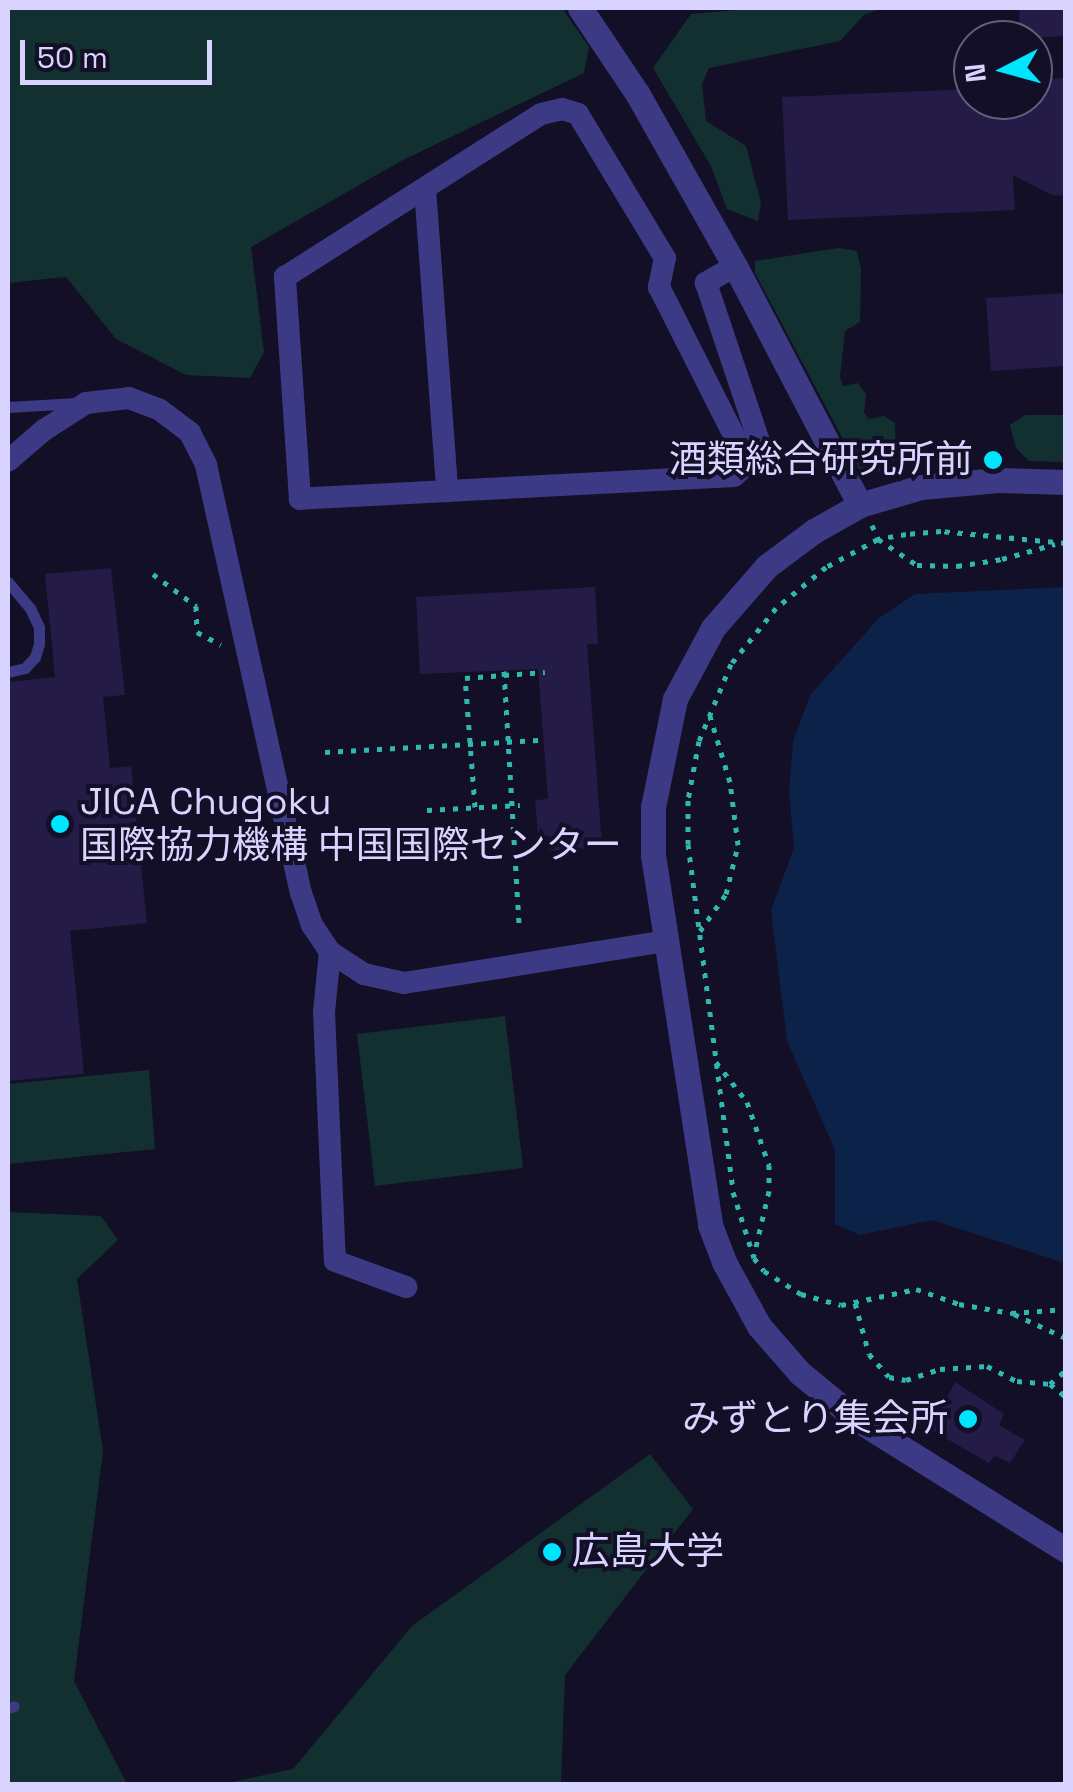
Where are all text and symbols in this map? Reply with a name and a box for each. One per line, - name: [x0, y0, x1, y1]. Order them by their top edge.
- scale bar: [25, 20, 218, 82]
- north arrow: [953, 20, 1053, 120]
- text: 50 m: [37, 38, 108, 77]
- text: N: [956, 62, 994, 84]
- place label: 酒類総合研究所前: [669, 437, 973, 483]
- marker: 酒類総合研究所前: [982, 449, 1004, 471]
- place label: JICA Chugoku 国際協力機構 中国国際センター: [80, 779, 622, 868]
- marker: JICA Chugoku 国際協力機構 中国国際センター: [49, 813, 71, 835]
- place label: みずとり集会所: [682, 1396, 948, 1442]
- marker: みずとり集会所: [957, 1408, 979, 1430]
- place label: 広島大学: [572, 1529, 724, 1575]
- marker: 広島大学: [541, 1541, 563, 1563]

